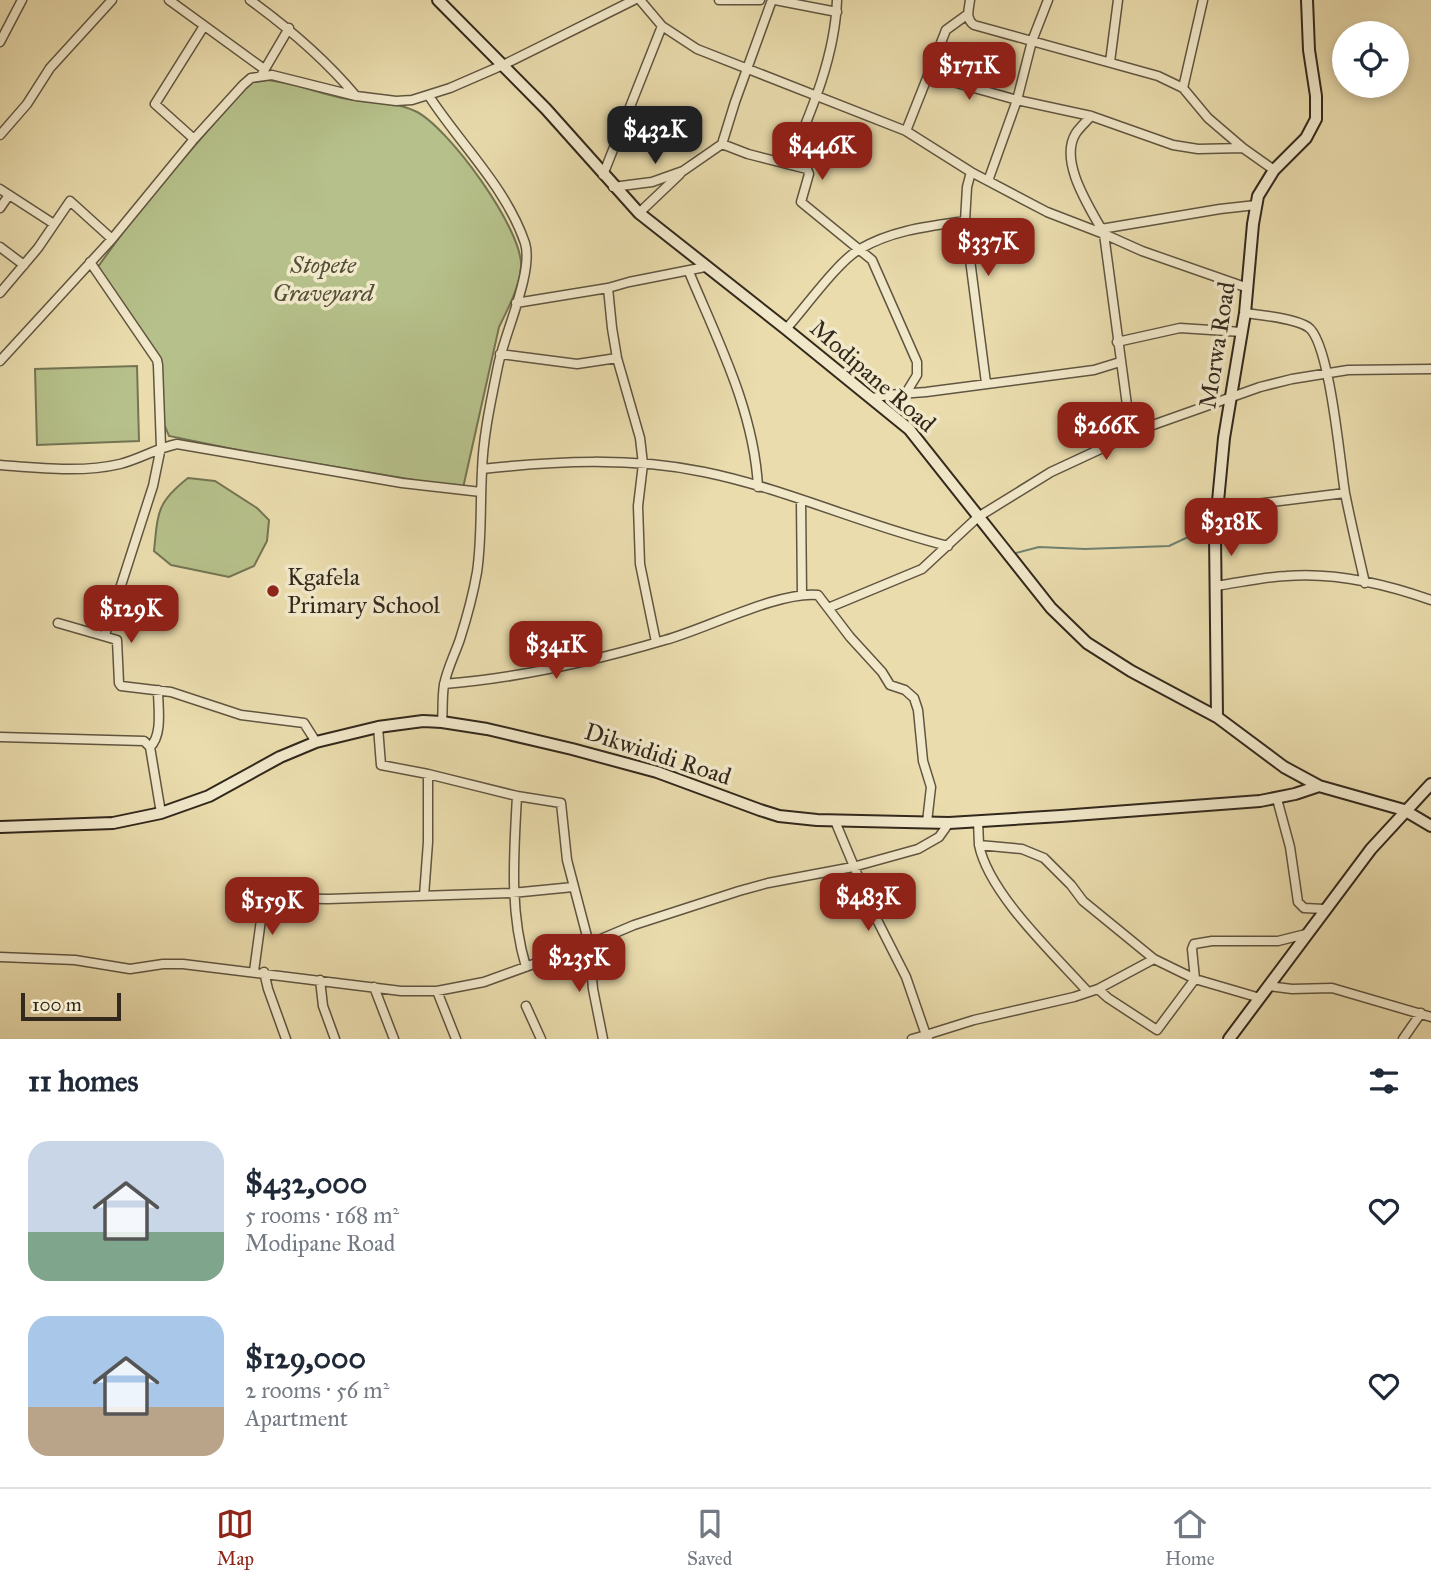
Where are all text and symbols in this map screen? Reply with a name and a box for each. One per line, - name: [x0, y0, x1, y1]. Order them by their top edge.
- map controls: [1332, 21, 1409, 98]
- button: locate: [1332, 21, 1409, 98]
- pin: $171K: [920, 42, 1018, 102]
- text: $171K: [939, 51, 999, 79]
- pin: $432K: [606, 106, 704, 166]
- text: $432K: [623, 115, 687, 143]
- pin: $446K: [773, 122, 871, 182]
- text: $446K: [788, 131, 856, 159]
- pin: $337K: [939, 218, 1037, 278]
- text: $337K: [958, 227, 1018, 255]
- park label: Stopete Graveyard: [272, 250, 375, 308]
- street label: Morwa Road: [1192, 279, 1242, 411]
- street label: Modipane Road: [804, 313, 942, 439]
- pin: $266K: [1057, 402, 1155, 462]
- text: $266K: [1073, 411, 1139, 439]
- pin: $318K: [1182, 498, 1280, 558]
- text: $318K: [1201, 507, 1261, 535]
- place label: Kgafela Primary School: [287, 562, 441, 620]
- marker: Kgafela Primary School: [265, 583, 281, 599]
- pin: $129K: [82, 586, 180, 645]
- text: $129K: [100, 594, 162, 622]
- pin: $341K: [507, 622, 605, 681]
- text: $341K: [525, 630, 587, 658]
- street label: Dikwididi Road: [581, 716, 735, 792]
- pin: $483K: [819, 874, 917, 933]
- pin: $159K: [223, 878, 321, 937]
- text: $483K: [836, 882, 900, 910]
- text: $159K: [241, 886, 303, 914]
- pin: $235K: [530, 934, 628, 994]
- text: $235K: [548, 943, 610, 971]
- scale bar: [21, 990, 121, 1022]
- text: 100 m: [32, 993, 82, 1016]
- icon: filters: [1365, 1062, 1403, 1100]
- text: 11 homes: [28, 1063, 139, 1099]
- text: $432,000: [245, 1165, 367, 1201]
- icon: home: [84, 1169, 168, 1253]
- icon: heart: [1365, 1192, 1403, 1230]
- text: 5 rooms · 168 m²: [245, 1201, 399, 1229]
- text: Modipane Road: [245, 1229, 395, 1257]
- text: $129,000: [245, 1340, 366, 1376]
- icon: home: [84, 1344, 168, 1428]
- icon: heart: [1365, 1367, 1403, 1405]
- text: 2 rooms · 56 m²: [245, 1376, 389, 1404]
- text: Apartment: [245, 1404, 348, 1432]
- tab: Map: [216, 1505, 254, 1570]
- tab: Saved: [687, 1505, 732, 1570]
- tab: Home: [1165, 1505, 1215, 1570]

